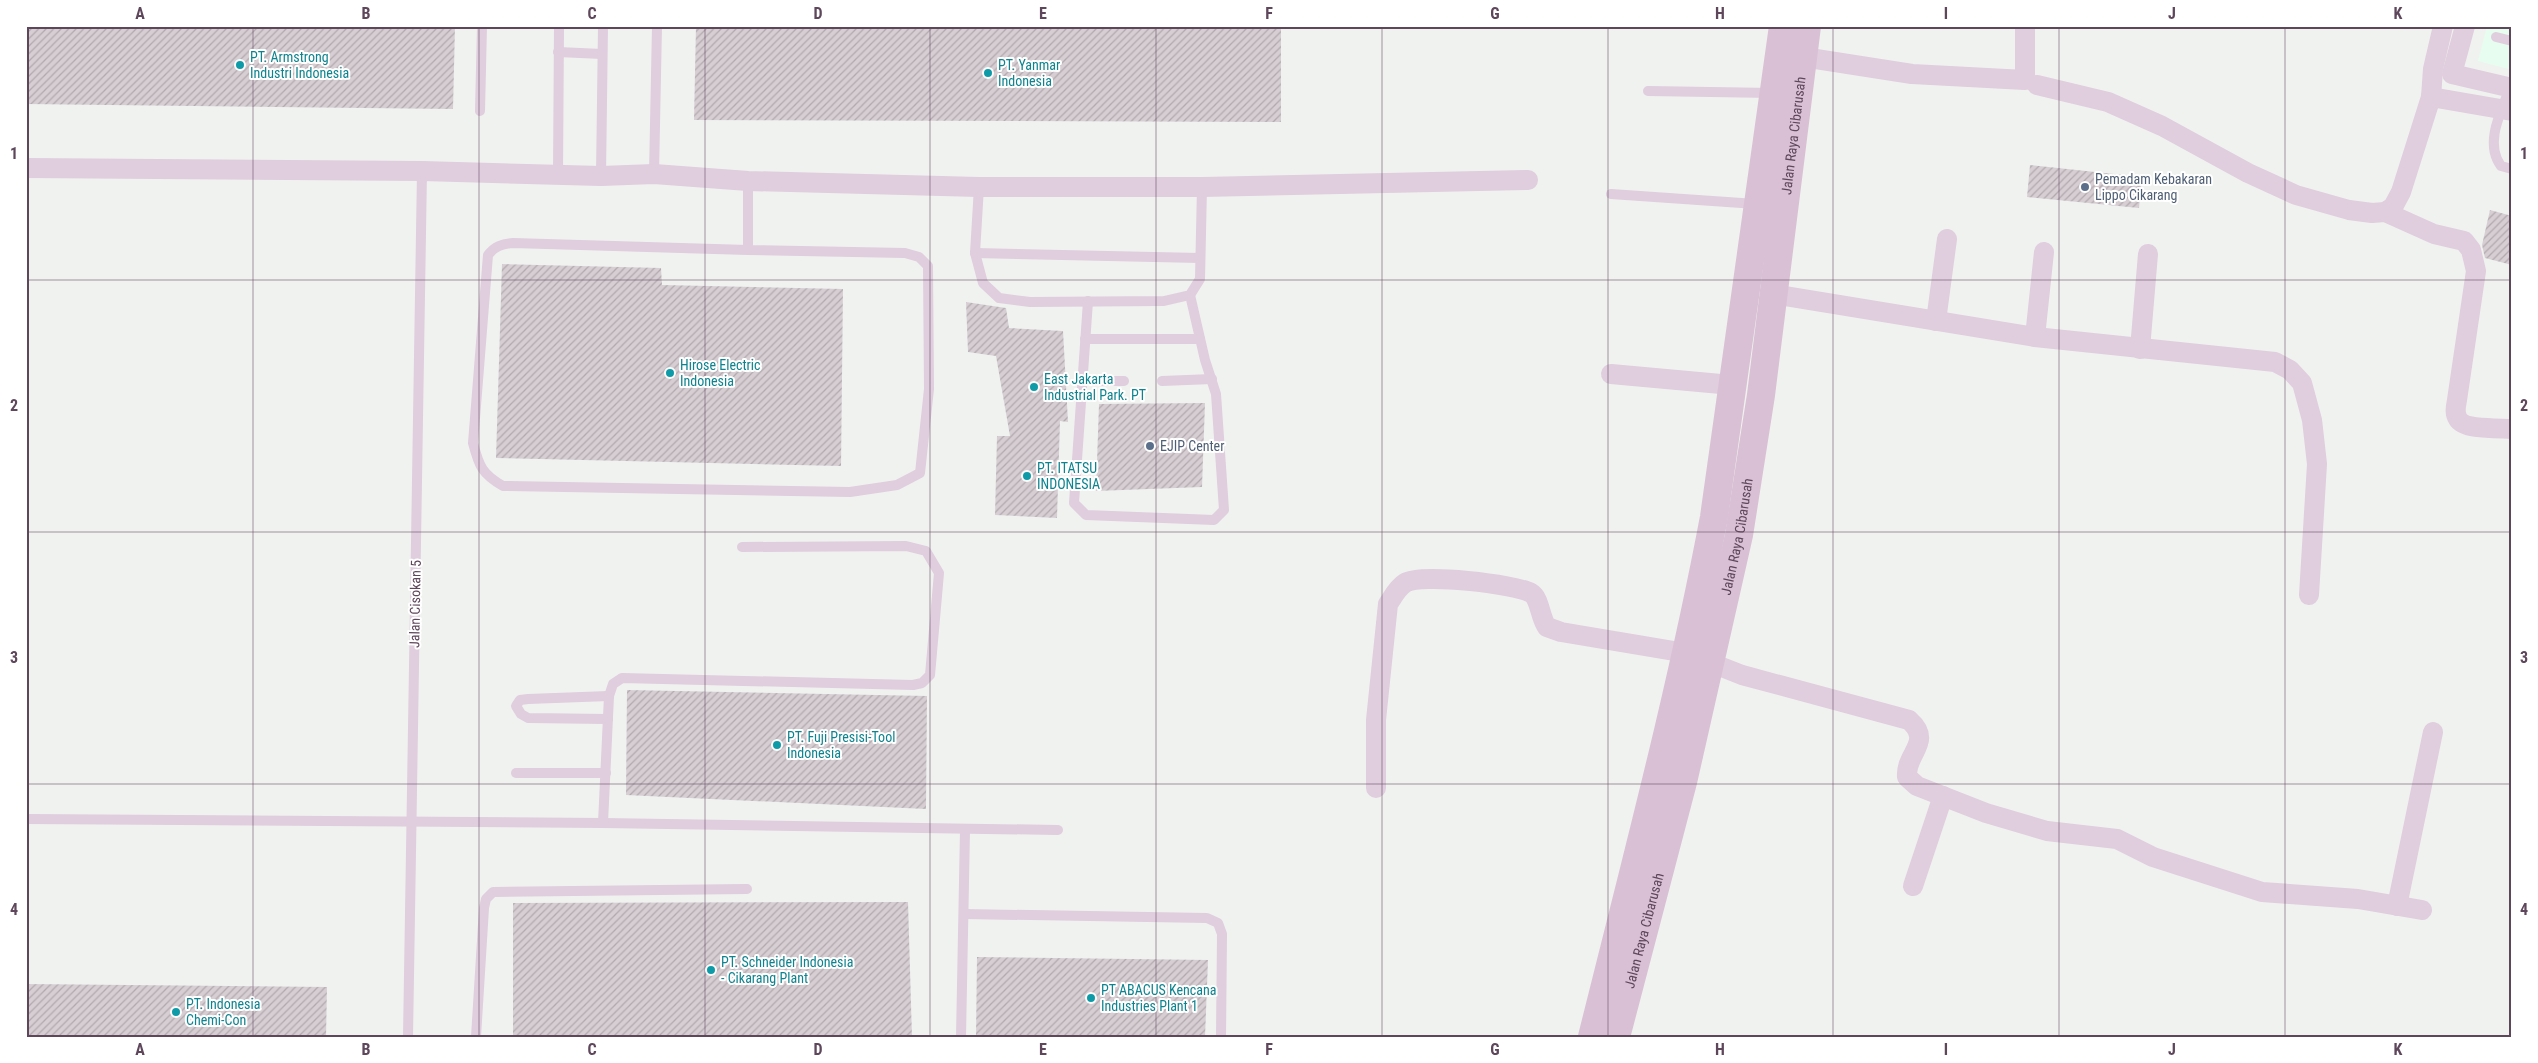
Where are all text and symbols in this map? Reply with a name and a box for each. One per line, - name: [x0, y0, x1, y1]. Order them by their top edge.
- text: A: [135, 4, 145, 23]
- text: B: [362, 4, 371, 23]
- text: C: [587, 4, 597, 23]
- text: D: [813, 4, 823, 23]
- text: E: [1039, 4, 1047, 23]
- text: F: [1265, 4, 1273, 23]
- text: G: [1490, 4, 1500, 23]
- text: H: [1715, 4, 1725, 23]
- text: I: [1944, 4, 1948, 23]
- text: J: [2168, 4, 2176, 23]
- text: K: [2394, 4, 2403, 23]
- place label: PT. Armstrong Industri Indonesia: [250, 49, 349, 81]
- place label: PT. Yanmar Indonesia: [998, 57, 1060, 89]
- marker: PT. Armstrong Industri Indonesia: [234, 59, 246, 71]
- marker: PT. Yanmar Indonesia: [982, 67, 994, 79]
- street label: Jalan Raya Cibarusah: [1778, 76, 1809, 196]
- text: 1: [10, 144, 18, 163]
- text: 1: [2520, 144, 2528, 163]
- place label: Pemadam Kebakaran Lippo Cikarang: [2095, 171, 2212, 203]
- marker: Pemadam Kebakaran Lippo Cikarang: [2079, 181, 2091, 193]
- place label: Hirose Electric Indonesia: [680, 357, 761, 389]
- marker: Hirose Electric Indonesia: [664, 367, 676, 379]
- place label: East Jakarta Industrial Park. PT: [1044, 371, 1146, 403]
- marker: East Jakarta Industrial Park. PT: [1028, 381, 1040, 393]
- text: 2: [10, 396, 18, 415]
- text: 2: [2520, 396, 2528, 415]
- place label: EJIP Center: [1160, 438, 1224, 454]
- marker: EJIP Center: [1144, 440, 1156, 452]
- place label: PT. ITATSU INDONESIA: [1037, 460, 1100, 492]
- marker: PT. ITATSU INDONESIA: [1021, 470, 1033, 482]
- street label: Jalan Raya Cibarusah: [1718, 477, 1756, 597]
- street label: Jalan Cisokan 5: [406, 560, 424, 648]
- text: 3: [10, 648, 18, 667]
- text: 3: [2520, 648, 2528, 667]
- place label: PT. Fuji Presisi-Tool Indonesia: [787, 729, 895, 761]
- marker: PT. Fuji Presisi-Tool Indonesia: [771, 739, 783, 751]
- street label: Jalan Raya Cibarusah: [1621, 871, 1667, 990]
- text: 4: [10, 900, 18, 919]
- text: 4: [2520, 900, 2528, 919]
- place label: PT. Schneider Indonesia - Cikarang Plant: [721, 954, 853, 986]
- marker: PT. Schneider Indonesia - Cikarang Plant: [705, 964, 717, 976]
- place label: PT ABACUS Kencana Industries Plant 1: [1101, 982, 1216, 1014]
- marker: PT ABACUS Kencana Industries Plant 1: [1085, 992, 1097, 1004]
- place label: PT. Indonesia Chemi-Con: [186, 996, 260, 1028]
- marker: PT. Indonesia Chemi-Con: [170, 1006, 182, 1018]
- text: A: [135, 1040, 145, 1059]
- text: B: [362, 1040, 371, 1059]
- text: C: [587, 1040, 597, 1059]
- text: D: [813, 1040, 823, 1059]
- text: E: [1039, 1040, 1047, 1059]
- text: F: [1265, 1040, 1273, 1059]
- text: G: [1490, 1040, 1500, 1059]
- text: H: [1715, 1040, 1725, 1059]
- text: I: [1944, 1040, 1948, 1059]
- text: J: [2168, 1040, 2176, 1059]
- text: K: [2394, 1040, 2403, 1059]

